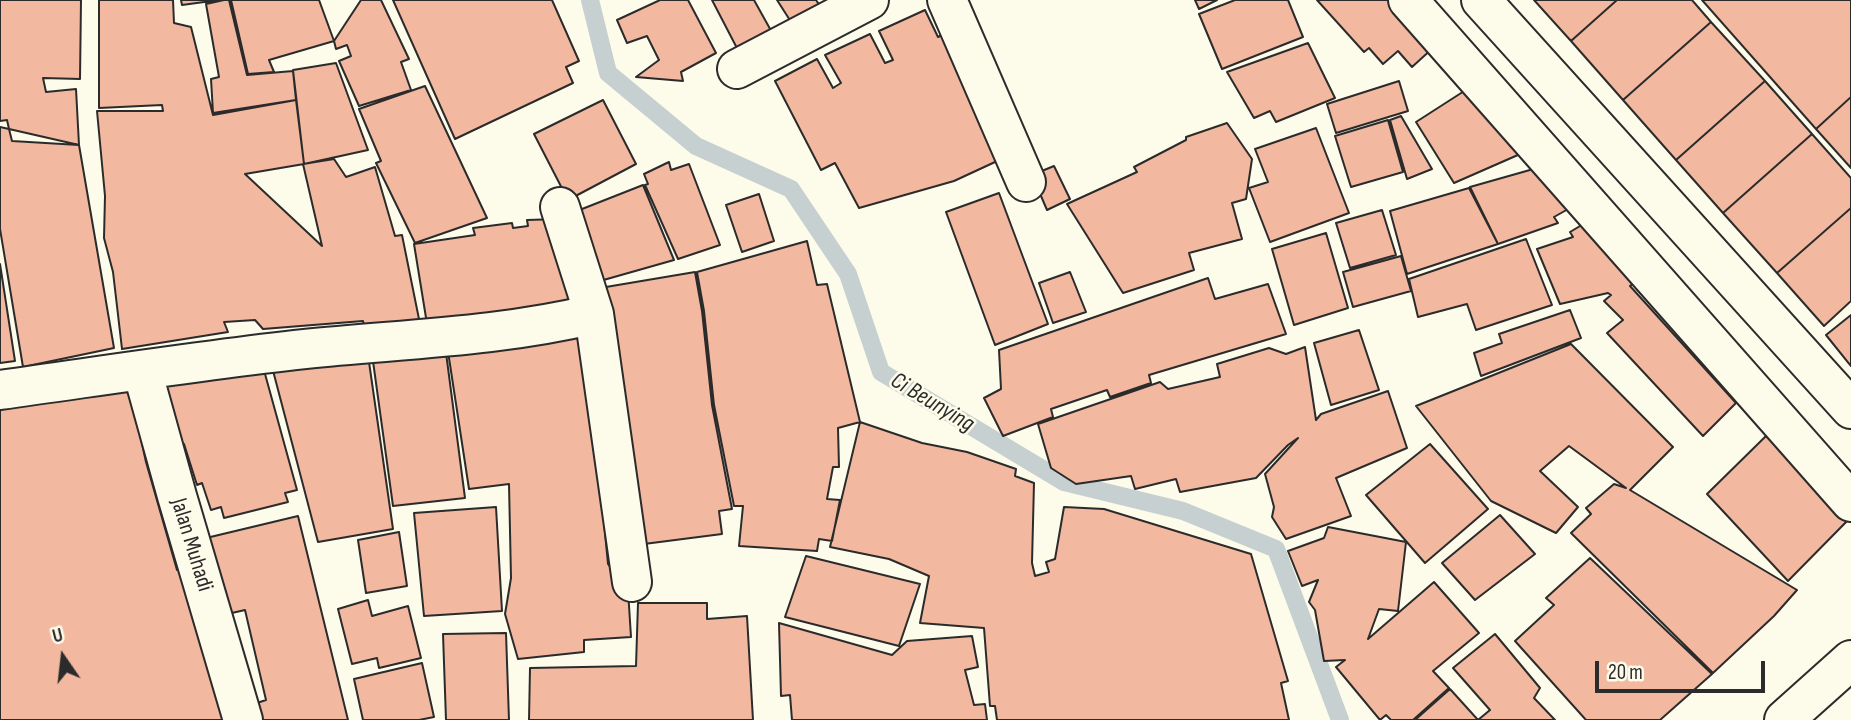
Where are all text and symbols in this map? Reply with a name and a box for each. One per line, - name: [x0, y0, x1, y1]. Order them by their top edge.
- water label: Ci Beunying: [885, 367, 979, 439]
- street label: Jalan Muhadi: [164, 495, 218, 595]
- north arrow: [28, 622, 98, 692]
- text: U: [50, 624, 65, 648]
- scale bar: [1599, 646, 1769, 690]
- text: 20 m: [1608, 660, 1643, 685]

